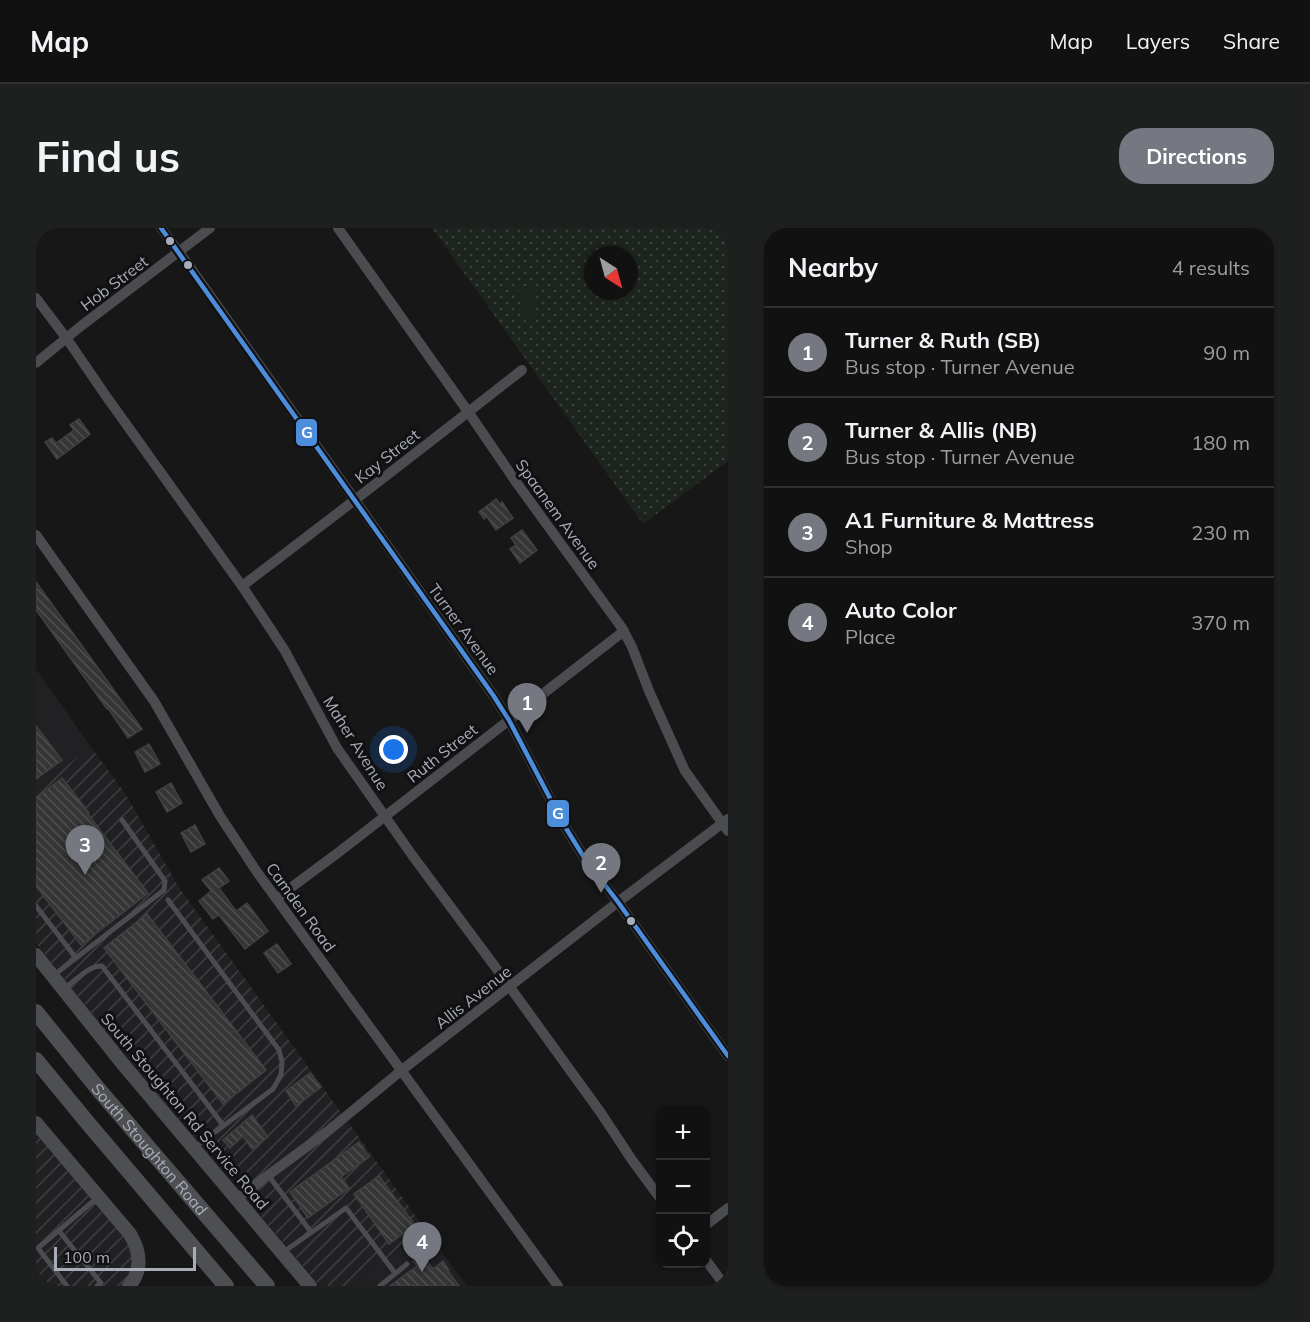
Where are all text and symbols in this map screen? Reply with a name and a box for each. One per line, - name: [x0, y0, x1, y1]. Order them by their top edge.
- text: Map: [30, 24, 89, 59]
- text: Map: [1050, 28, 1093, 54]
- text: Layers: [1126, 28, 1190, 54]
- text: Share: [1223, 28, 1280, 54]
- button: Directions: [1119, 128, 1274, 184]
- text: Find us: [36, 130, 180, 183]
- unlabelled marker: [164, 235, 176, 247]
- north arrow: [584, 246, 638, 300]
- street label: Hob Street: [76, 251, 152, 315]
- text: Nearby: [788, 251, 878, 284]
- text: 4 results: [1172, 255, 1250, 280]
- unlabelled marker: [182, 259, 194, 271]
- text: Turner & Ruth (SB): [845, 326, 1041, 354]
- text: 1: [802, 340, 814, 365]
- text: 90 m: [1203, 340, 1250, 365]
- text: Bus stop · Turner Avenue: [845, 354, 1075, 379]
- text: Turner & Allis (NB): [845, 416, 1038, 444]
- line badge: G: [295, 418, 318, 447]
- text: G: [301, 422, 313, 442]
- street label: Kay Street: [351, 424, 424, 487]
- text: 2: [802, 430, 814, 455]
- text: 180 m: [1191, 430, 1250, 455]
- text: Bus stop · Turner Avenue: [845, 444, 1075, 469]
- street label: Spaanem Avenue: [511, 455, 605, 573]
- text: A1 Furniture & Mattress: [845, 506, 1094, 534]
- text: 3: [802, 520, 814, 545]
- text: 230 m: [1191, 520, 1250, 545]
- text: Shop: [845, 534, 893, 559]
- street label: Turner Avenue: [424, 580, 504, 678]
- text: Auto Color: [845, 596, 957, 624]
- text: 4: [802, 610, 814, 635]
- text: 370 m: [1191, 610, 1250, 635]
- text: Place: [845, 624, 895, 649]
- pin: 1: [508, 684, 546, 733]
- street label: Maher Avenue: [319, 692, 393, 794]
- street label: Ruth Street: [403, 719, 481, 787]
- your location: [379, 735, 408, 764]
- line badge: G: [546, 799, 570, 828]
- text: G: [552, 803, 564, 823]
- pin: 3: [65, 826, 104, 875]
- pin: 2: [582, 844, 620, 893]
- street label: Camden Road: [262, 858, 340, 956]
- unlabelled marker: [625, 915, 637, 927]
- street label: Allis Avenue: [431, 961, 515, 1033]
- street label: South Stoughton Rd Service Road: [97, 1009, 273, 1213]
- street label: South Stoughton Road: [87, 1079, 212, 1219]
- map controls: [656, 1106, 710, 1268]
- button: +: [656, 1106, 710, 1160]
- button: −: [656, 1160, 710, 1214]
- button: locate: [656, 1214, 710, 1268]
- pin: 4: [402, 1222, 442, 1272]
- scale bar: [54, 1244, 196, 1272]
- text: 100 m: [63, 1247, 110, 1267]

